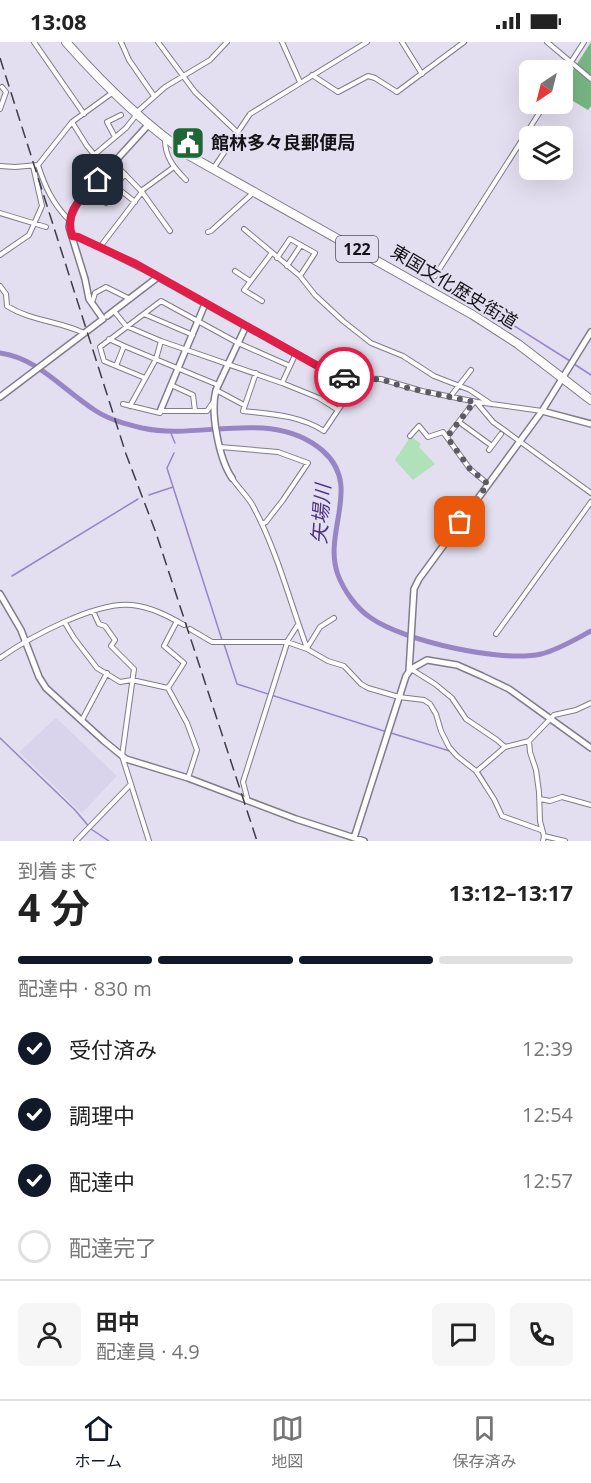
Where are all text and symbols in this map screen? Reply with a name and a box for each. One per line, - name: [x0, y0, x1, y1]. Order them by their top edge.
- text: 13:08: [30, 6, 87, 36]
- north arrow: [519, 60, 573, 114]
- map controls: [519, 60, 573, 180]
- public building icon: 館林多々良郵便局: [170, 125, 206, 161]
- button: layers: [519, 126, 573, 180]
- place label: 館林多々良郵便局: [211, 130, 355, 154]
- pin: [72, 154, 123, 205]
- icon: home: [81, 163, 114, 196]
- road number: 122: [336, 236, 378, 262]
- street label: 東国文化歴史街道: [387, 239, 522, 334]
- courier: [314, 347, 374, 407]
- icon: car: [328, 361, 361, 394]
- water label: 矢場川: [305, 481, 336, 545]
- pin: [434, 496, 485, 547]
- icon: bag: [443, 505, 476, 538]
- text: 到着まで: [18, 857, 98, 884]
- text: 13:12–13:17: [449, 877, 573, 907]
- text: 4 分: [18, 880, 89, 933]
- text: 配達中 · 830 m: [18, 975, 152, 1002]
- icon: check: [18, 1032, 51, 1065]
- text: 受付済み: [69, 1034, 157, 1064]
- text: 12:39: [522, 1035, 573, 1062]
- icon: check: [18, 1098, 51, 1131]
- text: 調理中: [69, 1100, 135, 1130]
- text: 12:54: [522, 1101, 573, 1128]
- icon: check: [18, 1164, 51, 1197]
- text: 配達中: [69, 1166, 135, 1196]
- text: 12:57: [522, 1167, 573, 1194]
- text: 配達完了: [69, 1232, 157, 1262]
- button: person: [18, 1303, 81, 1366]
- button: chat: [432, 1303, 495, 1366]
- button: phone: [510, 1303, 573, 1366]
- text: 田中: [96, 1306, 140, 1336]
- text: 配達員 · 4.9: [96, 1338, 200, 1365]
- tab: ホーム: [74, 1412, 122, 1472]
- tab: 地図: [271, 1412, 304, 1472]
- tab: 保存済み: [453, 1412, 517, 1472]

